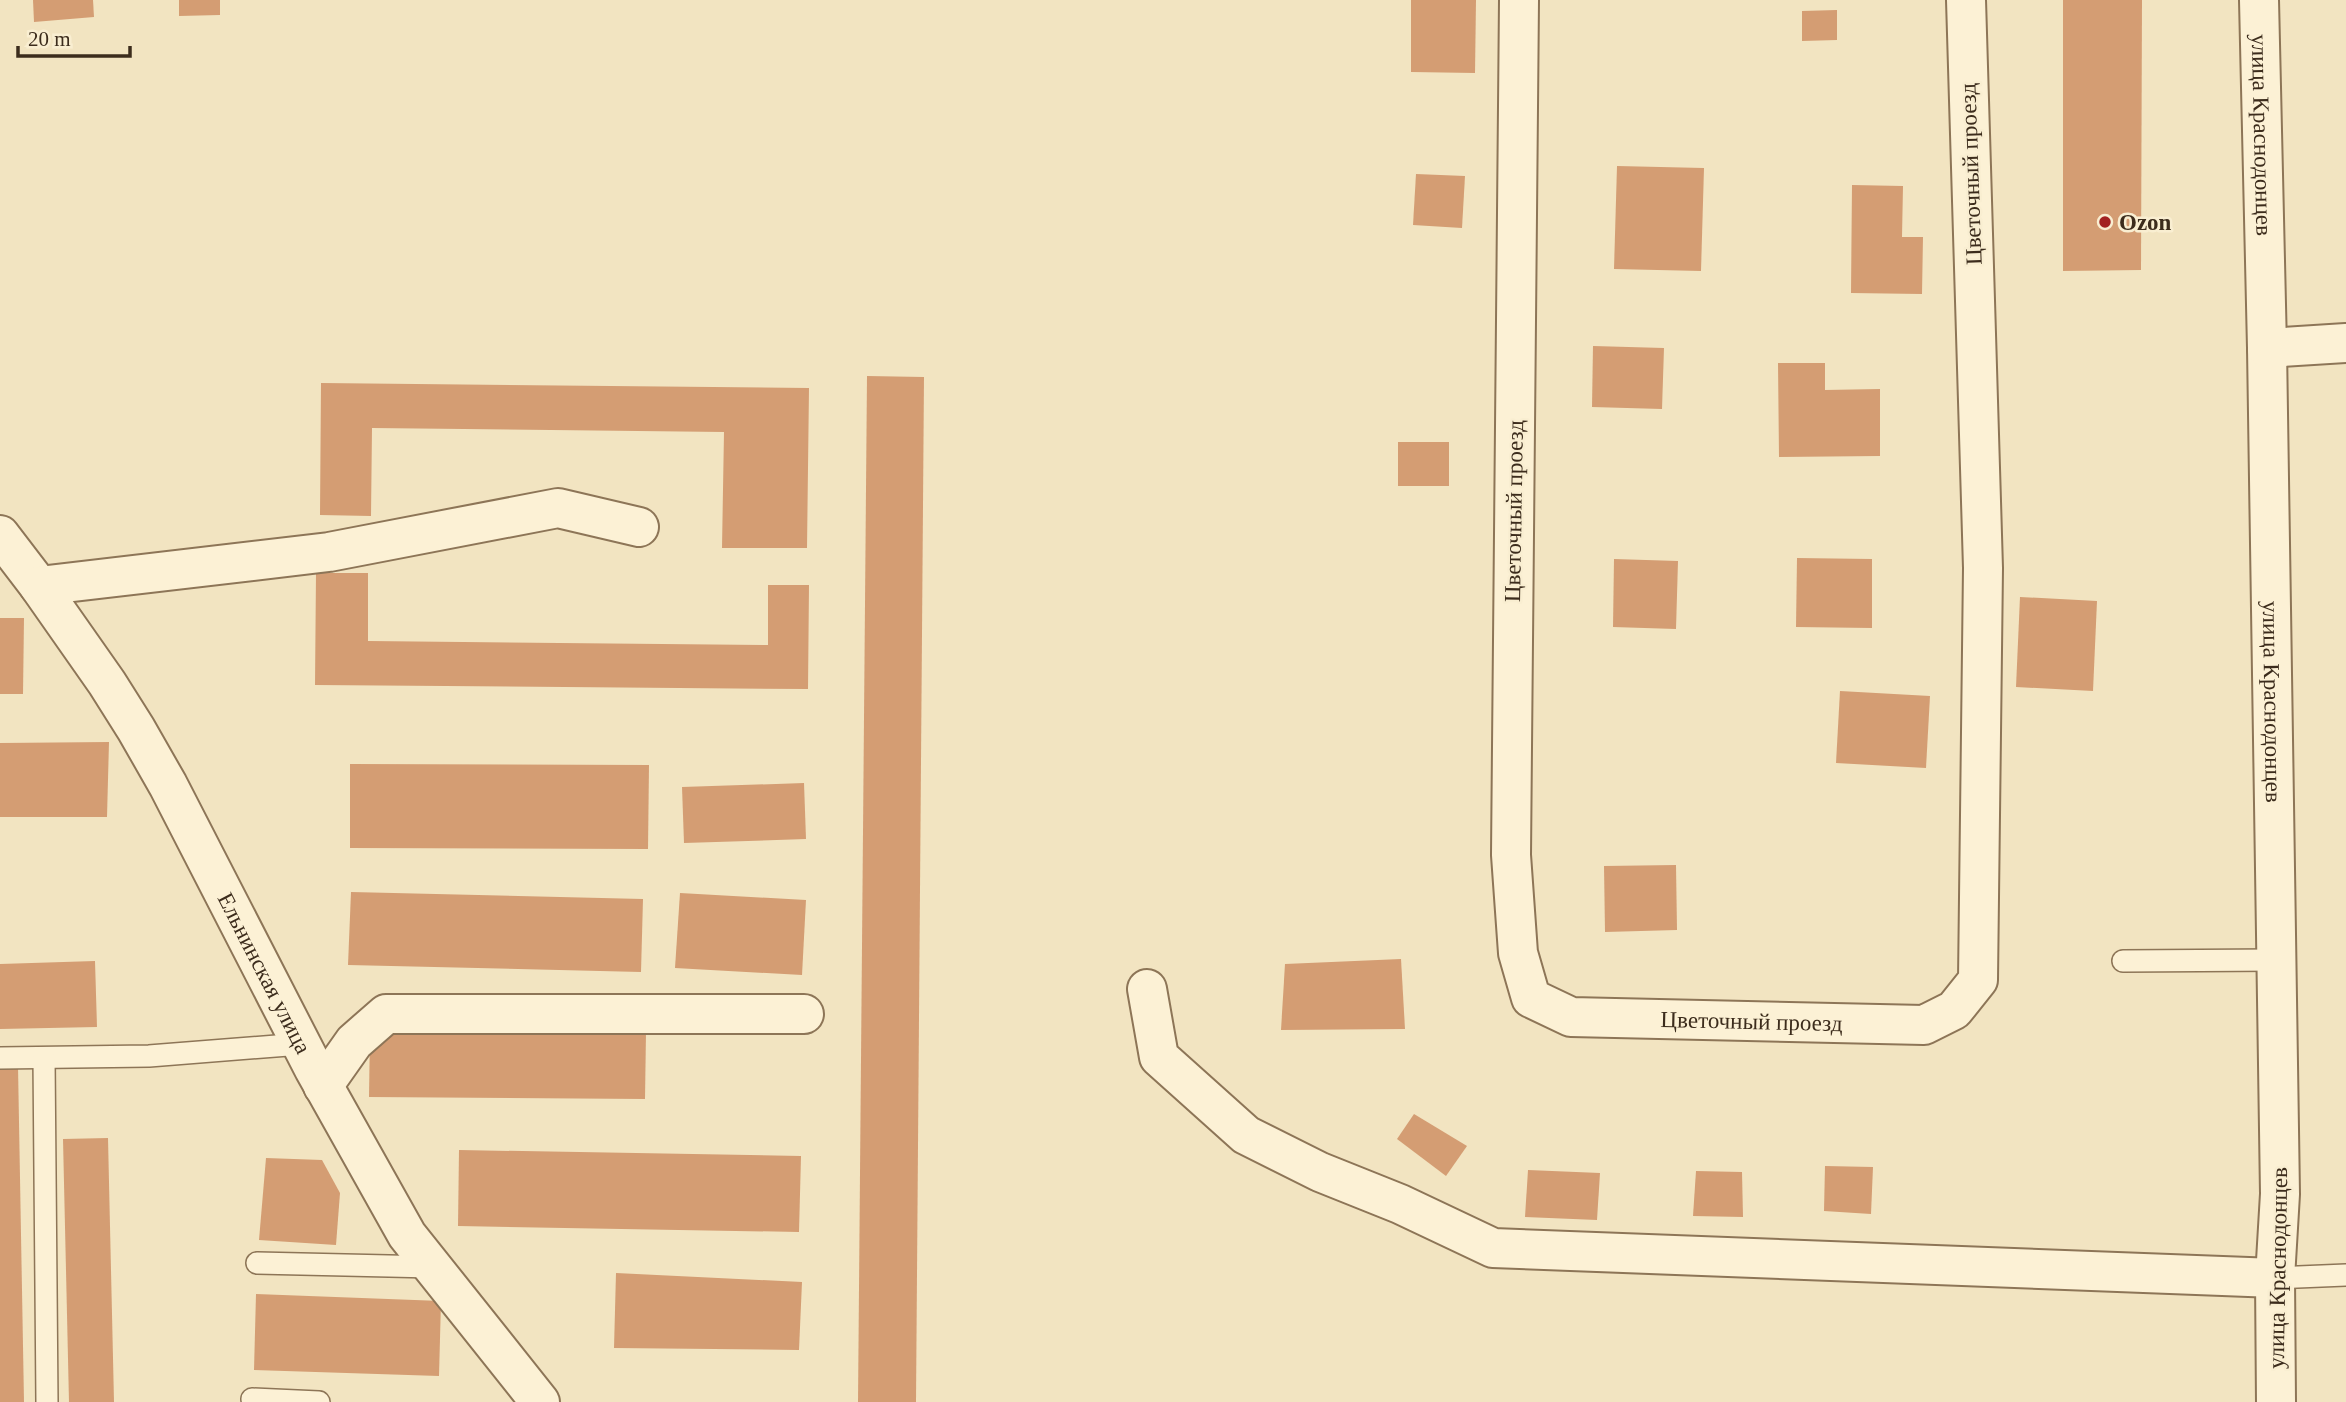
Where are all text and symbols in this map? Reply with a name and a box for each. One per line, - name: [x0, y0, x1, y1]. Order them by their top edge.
- scale bar: [18, 14, 130, 58]
- text: 20 m: [28, 27, 71, 51]
- street label: улица Краснодонцев: [2247, 34, 2277, 236]
- street label: Цветочный проезд: [1955, 82, 1987, 265]
- place label: Ozon: [2119, 210, 2172, 235]
- marker: Ozon: [2097, 214, 2113, 230]
- street label: Цветочный проезд: [1500, 419, 1528, 602]
- street label: улица Краснодонцев: [2258, 601, 2286, 803]
- street label: Ельнинская улица: [213, 888, 316, 1058]
- street label: Цветочный проезд: [1660, 1007, 1843, 1036]
- street label: улица Краснодонцев: [2264, 1167, 2292, 1369]

